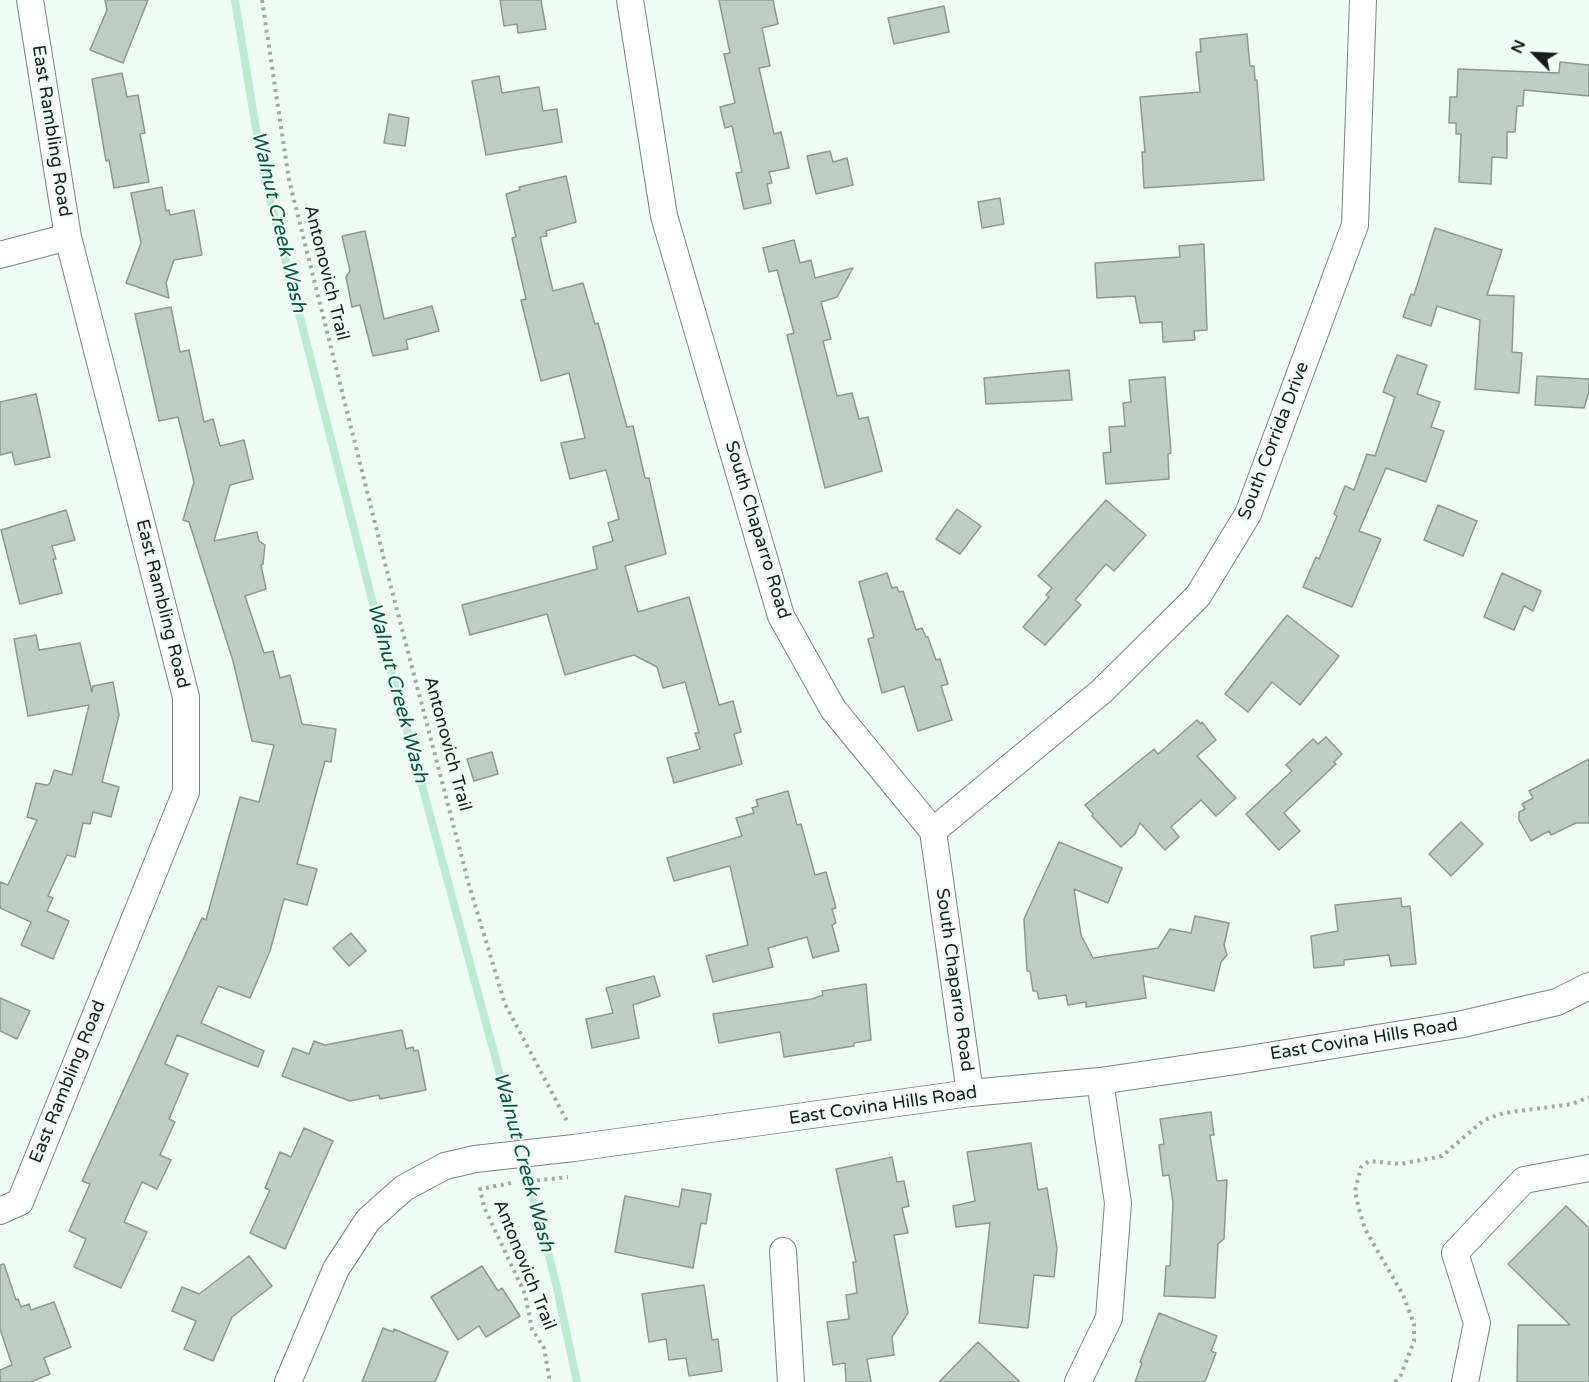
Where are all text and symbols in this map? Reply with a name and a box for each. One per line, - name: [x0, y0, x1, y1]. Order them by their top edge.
- north arrow: [1505, 24, 1565, 84]
- text: N: [1507, 37, 1530, 57]
- street label: East Rambling Road: [27, 44, 75, 218]
- water label: Walnut Creek Wash: [245, 129, 311, 315]
- street label: Antonovich Trail: [299, 203, 353, 343]
- street label: South Corrida Drive: [1234, 359, 1314, 523]
- street label: South Chaparro Road: [720, 438, 794, 622]
- street label: East Rambling Road: [131, 517, 193, 691]
- water label: Walnut Creek Wash: [361, 601, 433, 785]
- street label: Antonovich Trail: [419, 674, 475, 814]
- street label: South Chaparro Road: [930, 887, 978, 1073]
- street label: East Rambling Road: [25, 997, 111, 1167]
- street label: East Covina Hills Road: [1269, 1014, 1459, 1066]
- water label: Walnut Creek Wash: [487, 1070, 559, 1254]
- street label: East Covina Hills Road: [788, 1082, 978, 1130]
- street label: Antonovich Trail: [488, 1197, 560, 1333]

